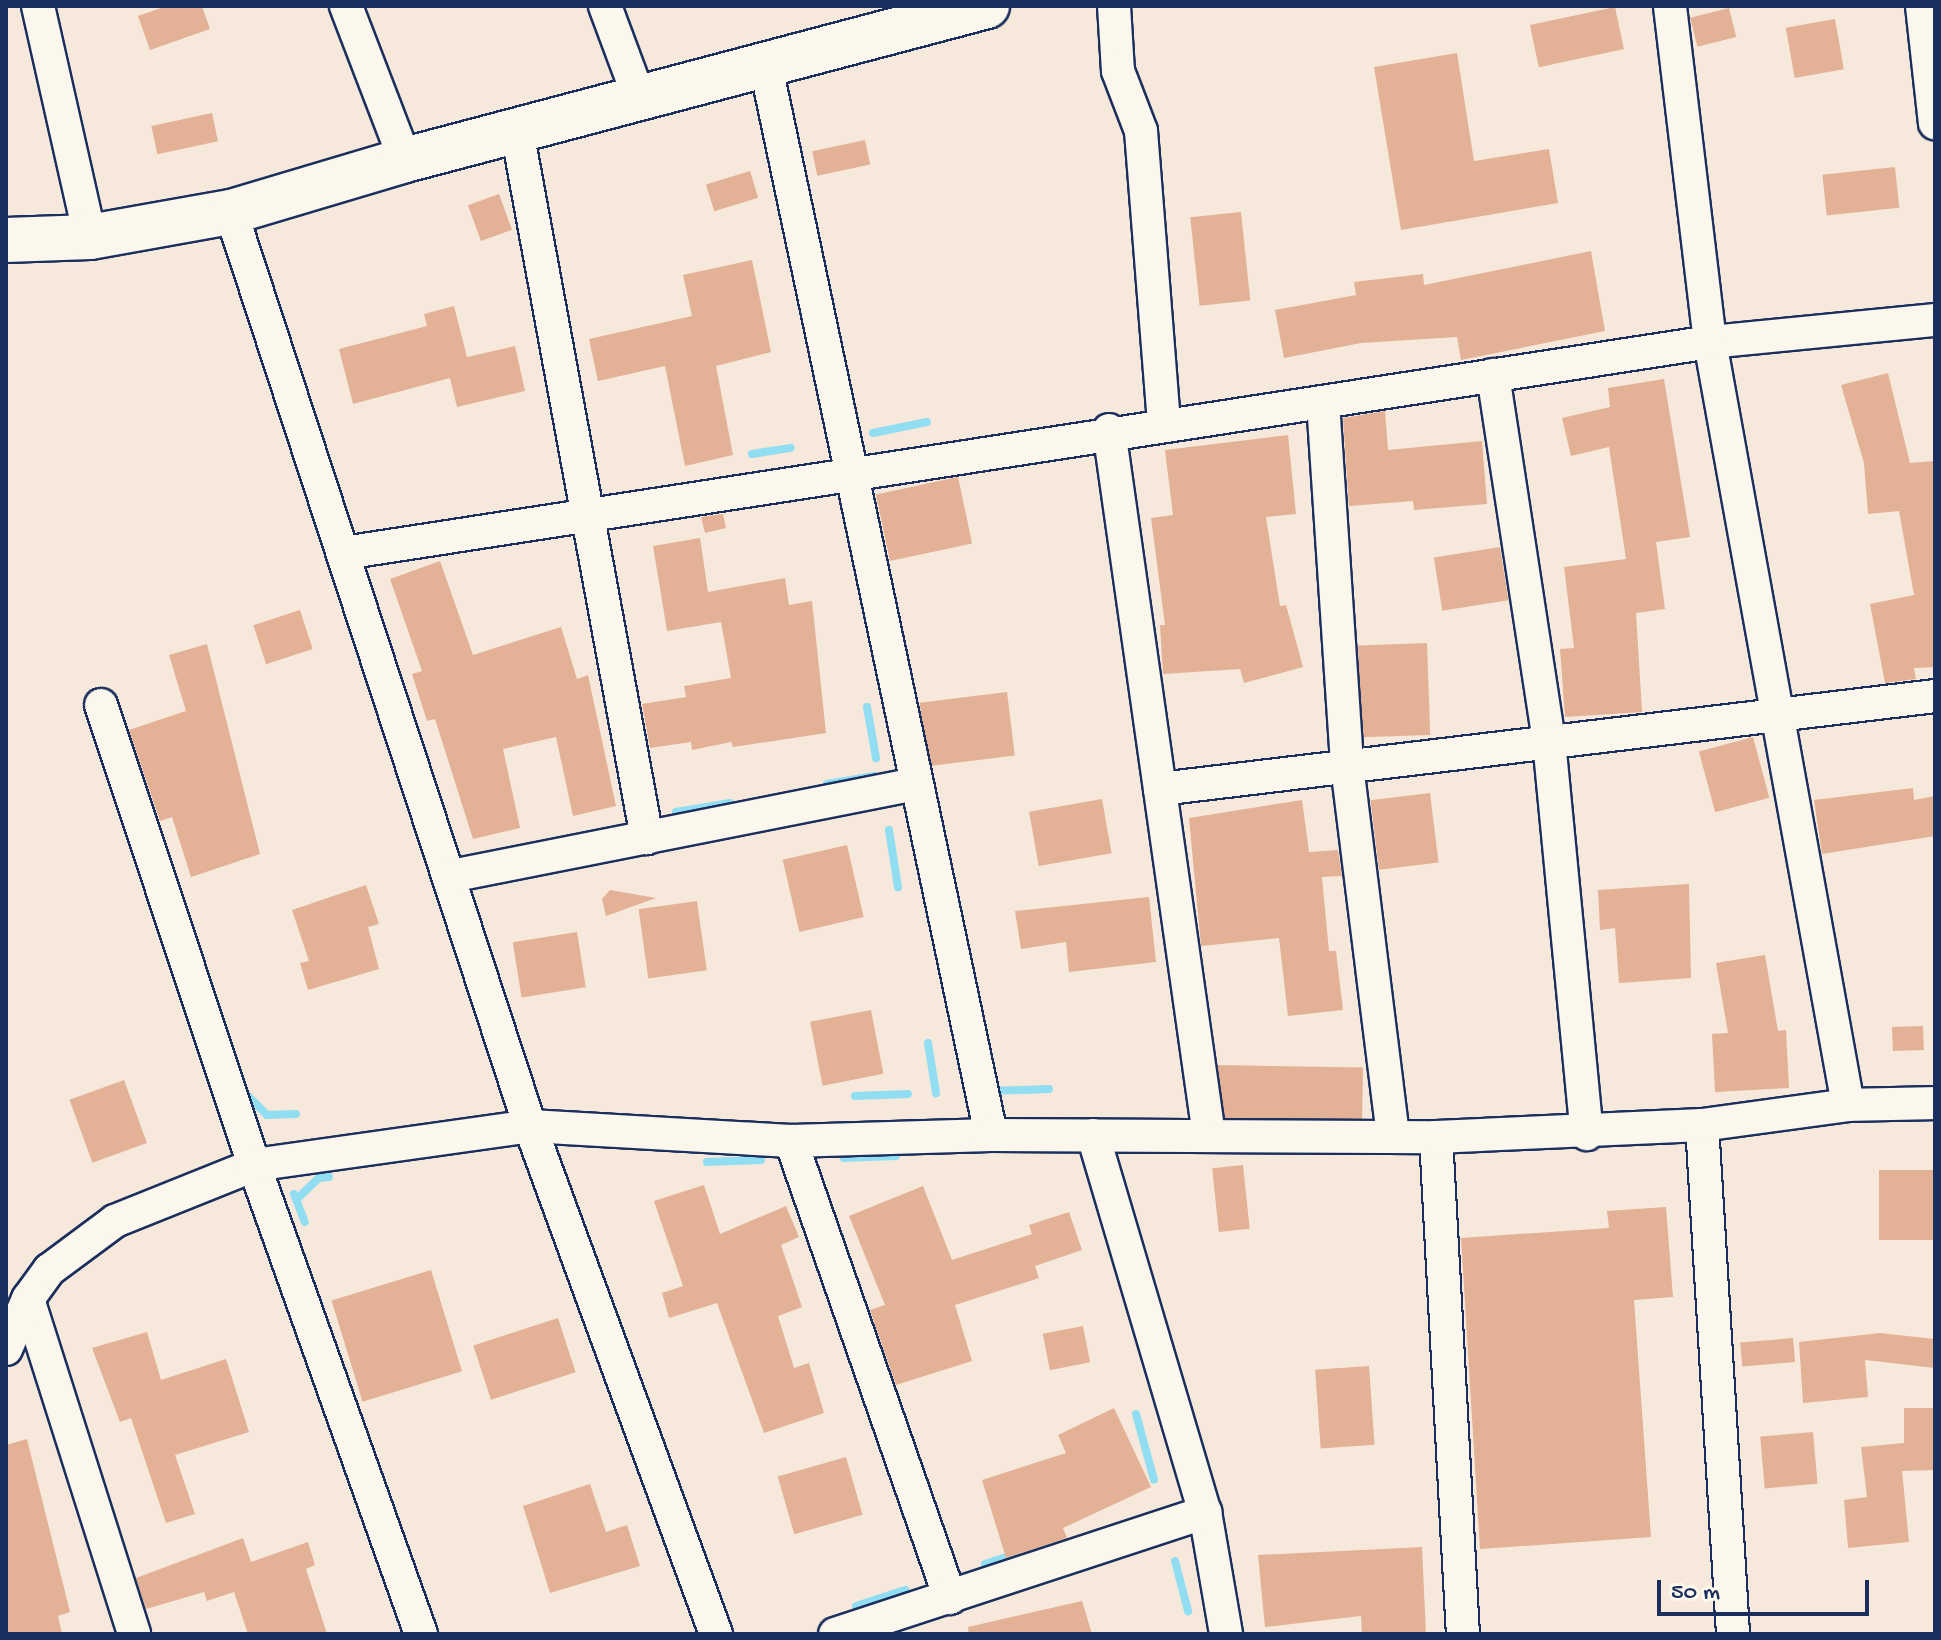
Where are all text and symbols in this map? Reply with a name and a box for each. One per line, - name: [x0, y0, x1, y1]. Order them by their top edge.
- scale bar: [1661, 1564, 1873, 1614]
- text: 50 m: [1671, 1579, 1720, 1608]

